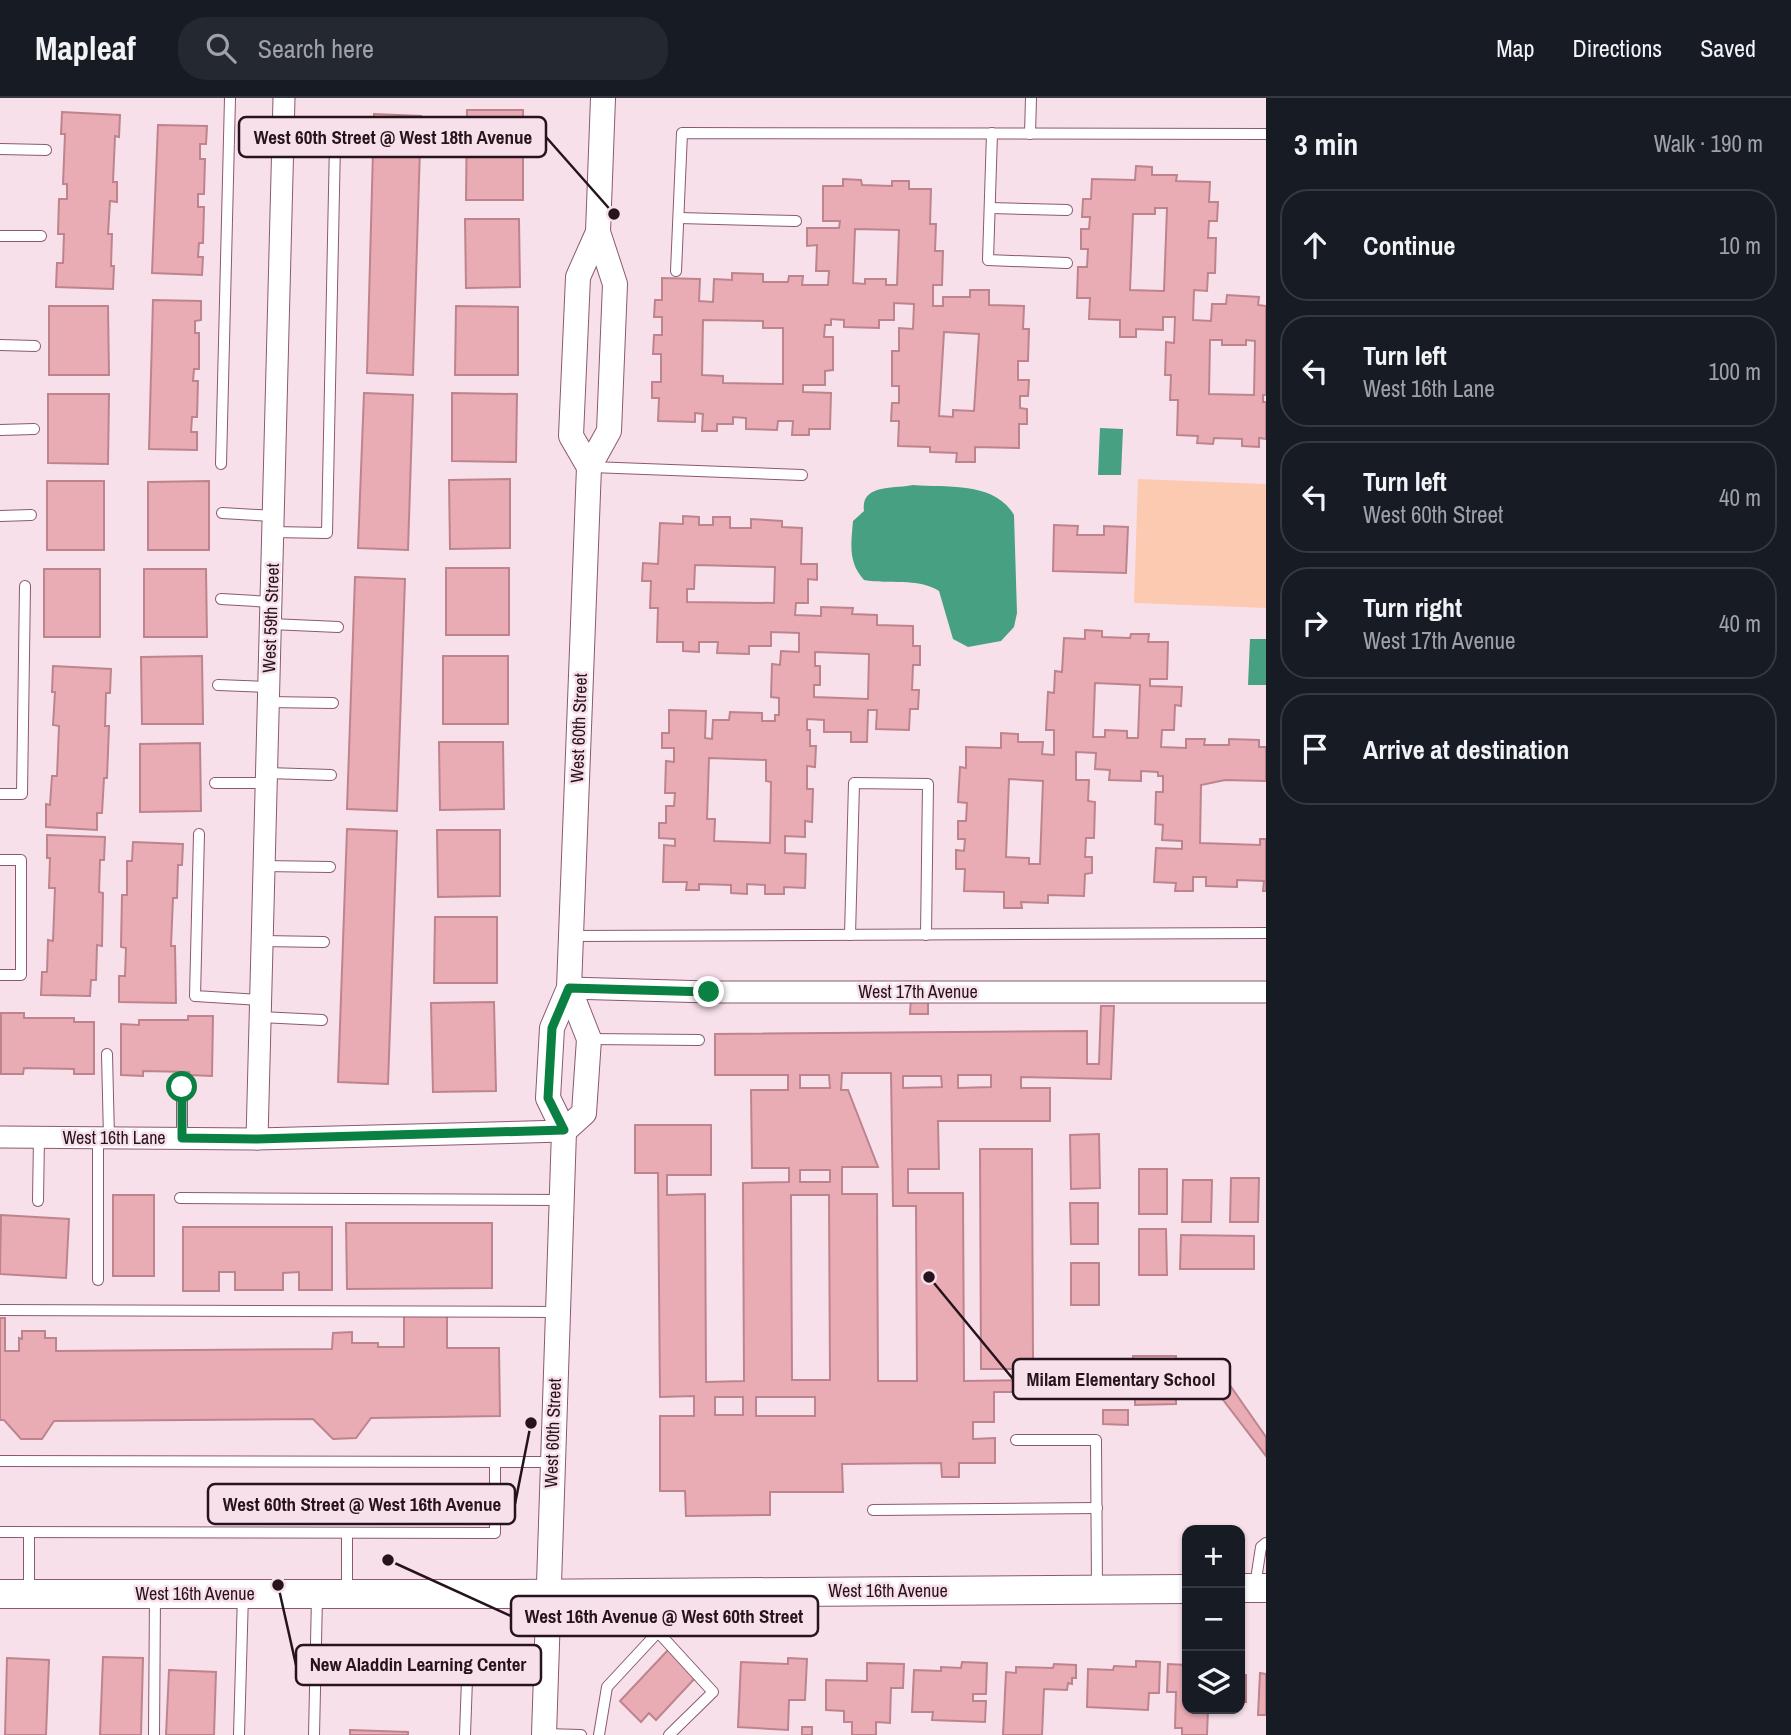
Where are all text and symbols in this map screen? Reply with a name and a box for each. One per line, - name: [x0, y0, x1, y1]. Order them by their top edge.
- search box: [178, 17, 668, 80]
- text: Mapleaf: [35, 26, 136, 70]
- icon: search: [202, 29, 240, 67]
- text: Search here: [258, 31, 374, 66]
- text: Map: [1496, 32, 1534, 64]
- text: Directions: [1572, 32, 1662, 64]
- text: Saved: [1700, 32, 1756, 64]
- callout: West 60th Street @ West 18th Avenue: [239, 117, 546, 157]
- text: West 60th Street @ West 18th Avenue: [254, 124, 533, 150]
- text: 3 min: [1294, 124, 1358, 164]
- text: Walk · 190 m: [1654, 128, 1763, 159]
- icon: ahead: [1296, 226, 1334, 264]
- text: Continue: [1363, 228, 1455, 263]
- text: 10 m: [1719, 230, 1761, 261]
- text: Turn left: [1363, 338, 1447, 373]
- icon: left: [1296, 352, 1334, 390]
- text: 100 m: [1709, 356, 1761, 387]
- text: West 16th Lane: [1363, 373, 1495, 404]
- text: Turn left: [1363, 464, 1447, 499]
- icon: left: [1296, 478, 1334, 516]
- text: 40 m: [1719, 482, 1761, 513]
- text: West 60th Street: [1363, 499, 1503, 530]
- street label: West 59th Street: [256, 563, 285, 673]
- text: Turn right: [1363, 590, 1462, 625]
- icon: right: [1296, 604, 1334, 642]
- text: 40 m: [1719, 608, 1761, 639]
- text: West 17th Avenue: [1363, 625, 1515, 656]
- street label: West 60th Street: [564, 673, 593, 783]
- icon: arrive: [1296, 730, 1334, 768]
- text: Arrive at destination: [1363, 732, 1569, 767]
- route end: [693, 976, 724, 1007]
- street label: West 17th Avenue: [858, 979, 978, 1004]
- route start: [166, 1071, 197, 1102]
- street label: West 16th Lane: [62, 1125, 166, 1150]
- callout: Milam Elementary School: [1013, 1359, 1230, 1399]
- text: Milam Elementary School: [1027, 1366, 1215, 1392]
- street label: West 60th Street: [538, 1378, 567, 1488]
- callout: West 60th Street @ West 16th Avenue: [208, 1484, 515, 1524]
- text: West 60th Street @ West 16th Avenue: [223, 1491, 502, 1517]
- map controls: [1182, 1525, 1245, 1714]
- button: +: [1182, 1525, 1245, 1588]
- street label: West 16th Avenue: [828, 1578, 948, 1603]
- street label: West 16th Avenue: [135, 1581, 255, 1606]
- button: −: [1182, 1588, 1245, 1651]
- callout: West 16th Avenue @ West 60th Street: [511, 1596, 818, 1636]
- text: West 16th Avenue @ West 60th Street: [525, 1603, 803, 1629]
- callout: New Aladdin Learning Center: [296, 1645, 541, 1685]
- text: New Aladdin Learning Center: [310, 1651, 526, 1677]
- button: layers: [1182, 1651, 1245, 1714]

